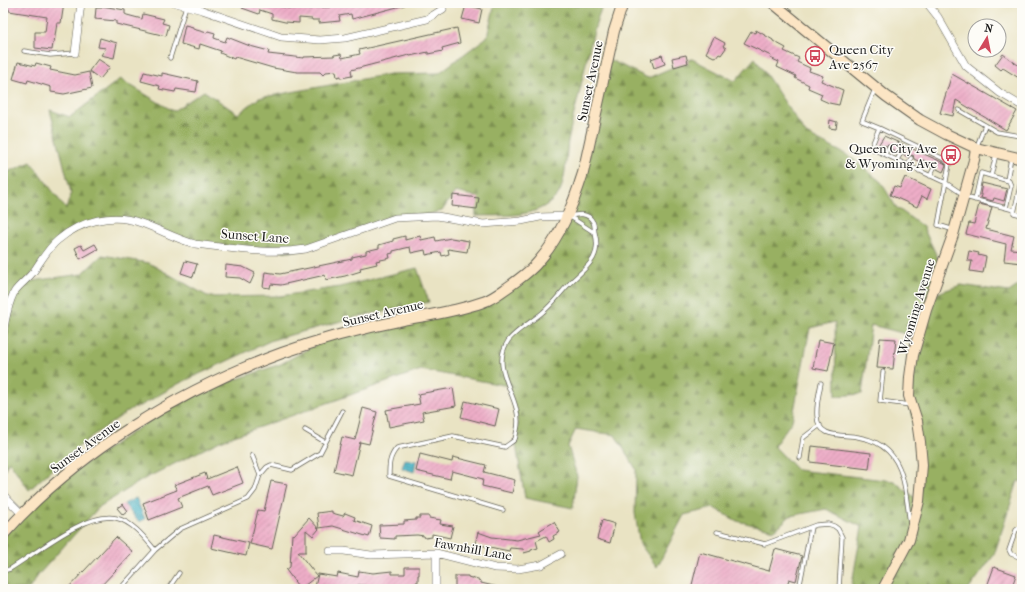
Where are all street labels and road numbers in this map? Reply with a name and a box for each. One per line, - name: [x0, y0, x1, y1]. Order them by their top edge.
- street label: Sunset Avenue: [574, 39, 606, 123]
- street label: Sunset Lane: [221, 226, 290, 246]
- street label: Wyoming Avenue: [894, 257, 938, 358]
- street label: Sunset Avenue: [341, 296, 425, 330]
- street label: Sunset Avenue: [47, 415, 123, 476]
- street label: Fawnhill Lane: [433, 535, 514, 563]

